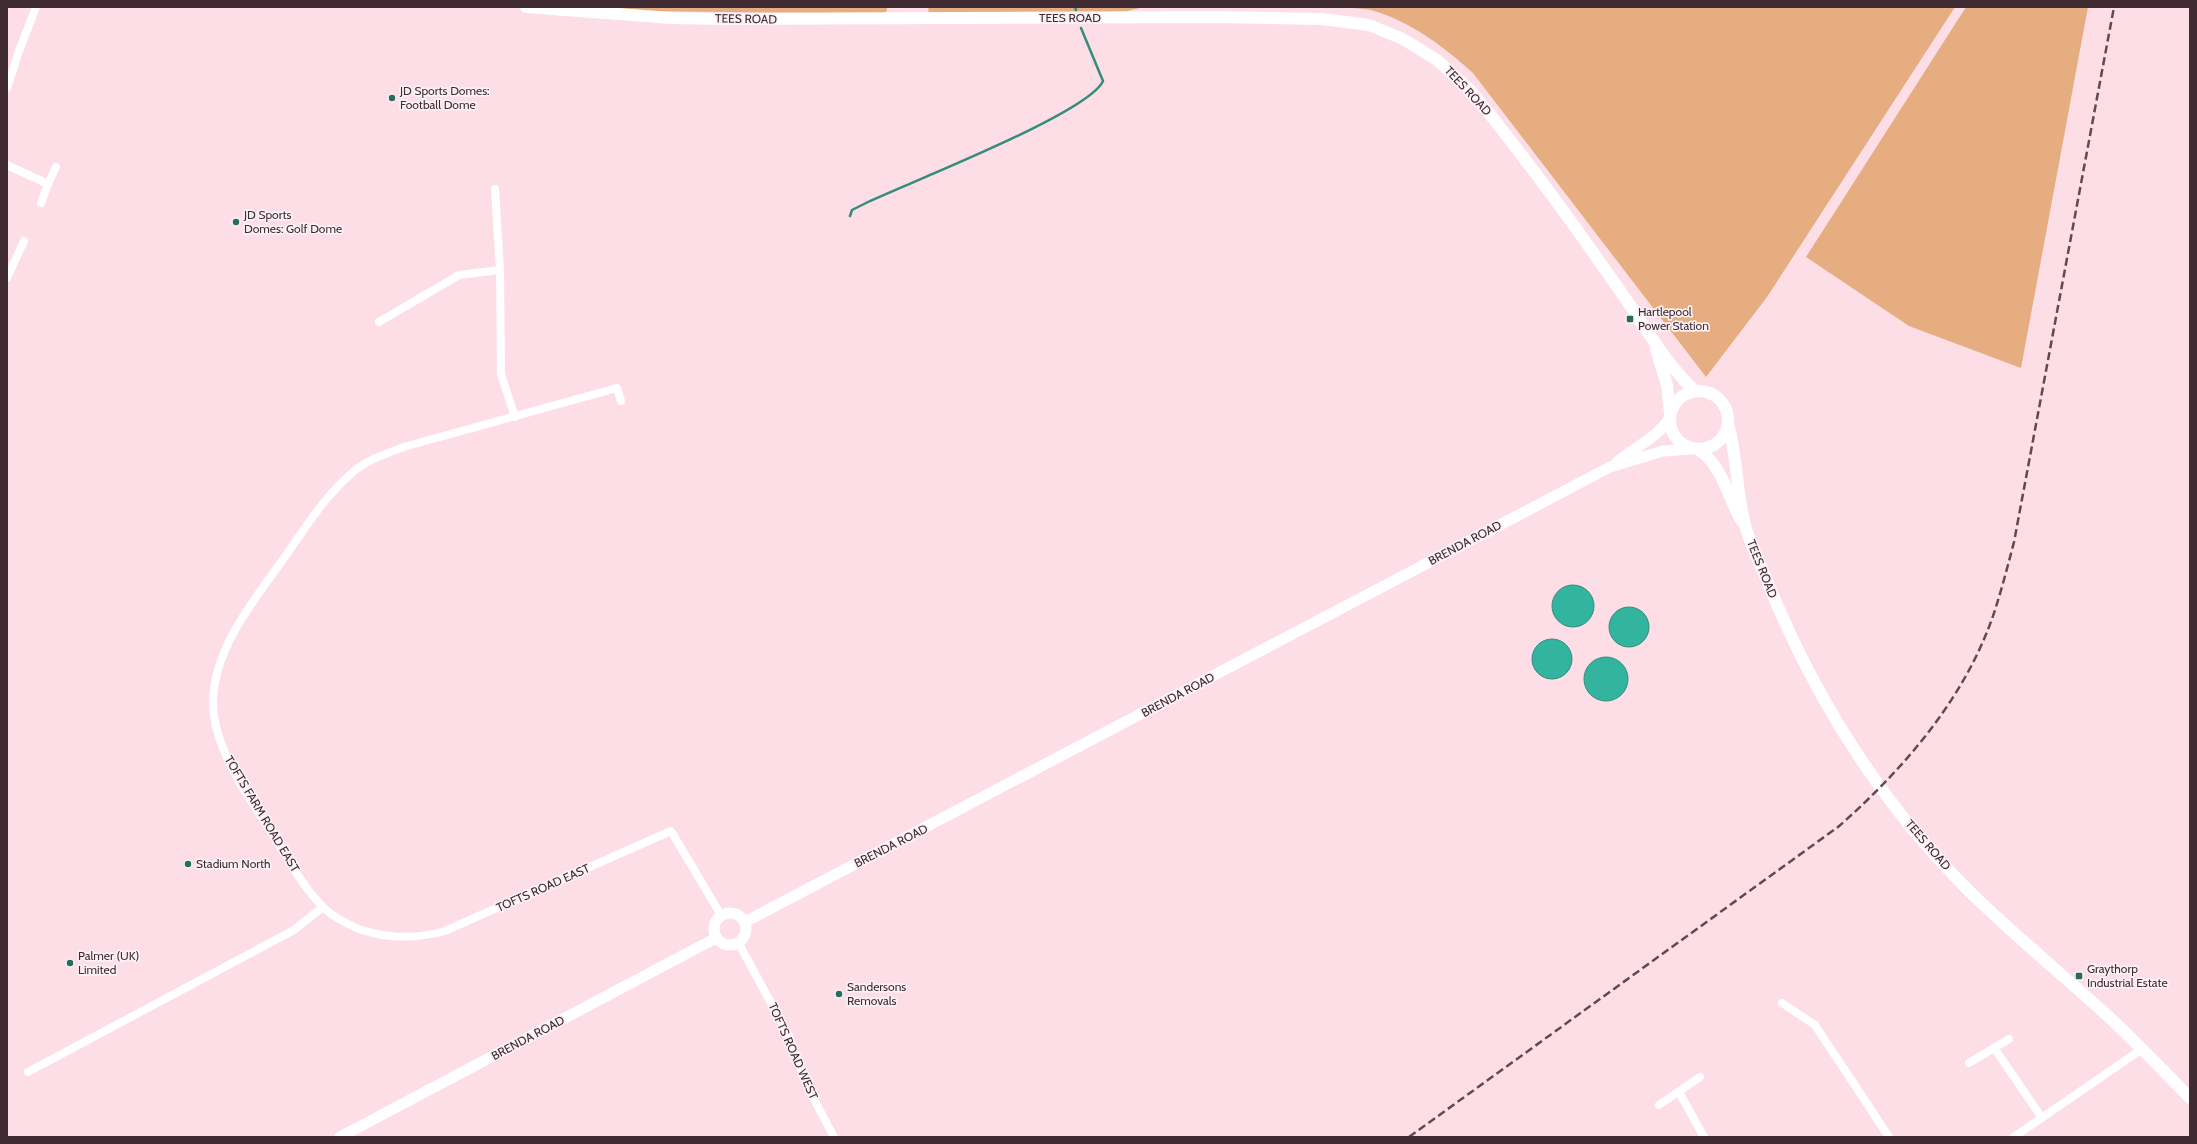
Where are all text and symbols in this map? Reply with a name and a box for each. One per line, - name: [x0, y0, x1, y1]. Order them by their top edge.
- street label: TEES ROAD: [715, 10, 777, 27]
- street label: TEES ROAD: [1039, 10, 1101, 25]
- street label: TEES ROAD: [1442, 63, 1495, 119]
- place label: JD Sports Domes: Football Dome: [399, 83, 490, 112]
- marker: JD Sports Domes: Football Dome: [387, 93, 397, 103]
- place label: JD Sports Domes: Golf Dome: [243, 207, 342, 236]
- marker: JD Sports Domes: Golf Dome: [231, 217, 241, 227]
- place label: Hartlepool Power Station: [1638, 304, 1709, 333]
- marker: Hartlepool Power Station: [1625, 314, 1635, 324]
- street label: BRENDA ROAD: [1426, 517, 1504, 568]
- street label: TEES ROAD: [1744, 537, 1781, 601]
- street label: BRENDA ROAD: [1139, 669, 1217, 720]
- street label: TOFTS FARM ROAD EAST: [222, 753, 303, 875]
- street label: TEES ROAD: [1902, 816, 1955, 873]
- street label: BRENDA ROAD: [851, 820, 930, 871]
- place label: Stadium North: [196, 856, 271, 871]
- marker: Stadium North: [183, 859, 193, 869]
- street label: TOFTS ROAD EAST: [494, 860, 592, 915]
- place label: Palmer (UK) Limited: [78, 948, 139, 977]
- marker: Palmer (UK) Limited: [65, 958, 75, 968]
- place label: Graythorp Industrial Estate: [2087, 961, 2168, 990]
- marker: Graythorp Industrial Estate: [2074, 971, 2084, 981]
- place label: Sandersons Removals: [847, 979, 906, 1008]
- marker: Sandersons Removals: [834, 989, 844, 999]
- street label: TOFTS ROAD WEST: [765, 1000, 822, 1102]
- street label: BRENDA ROAD: [489, 1012, 567, 1063]

